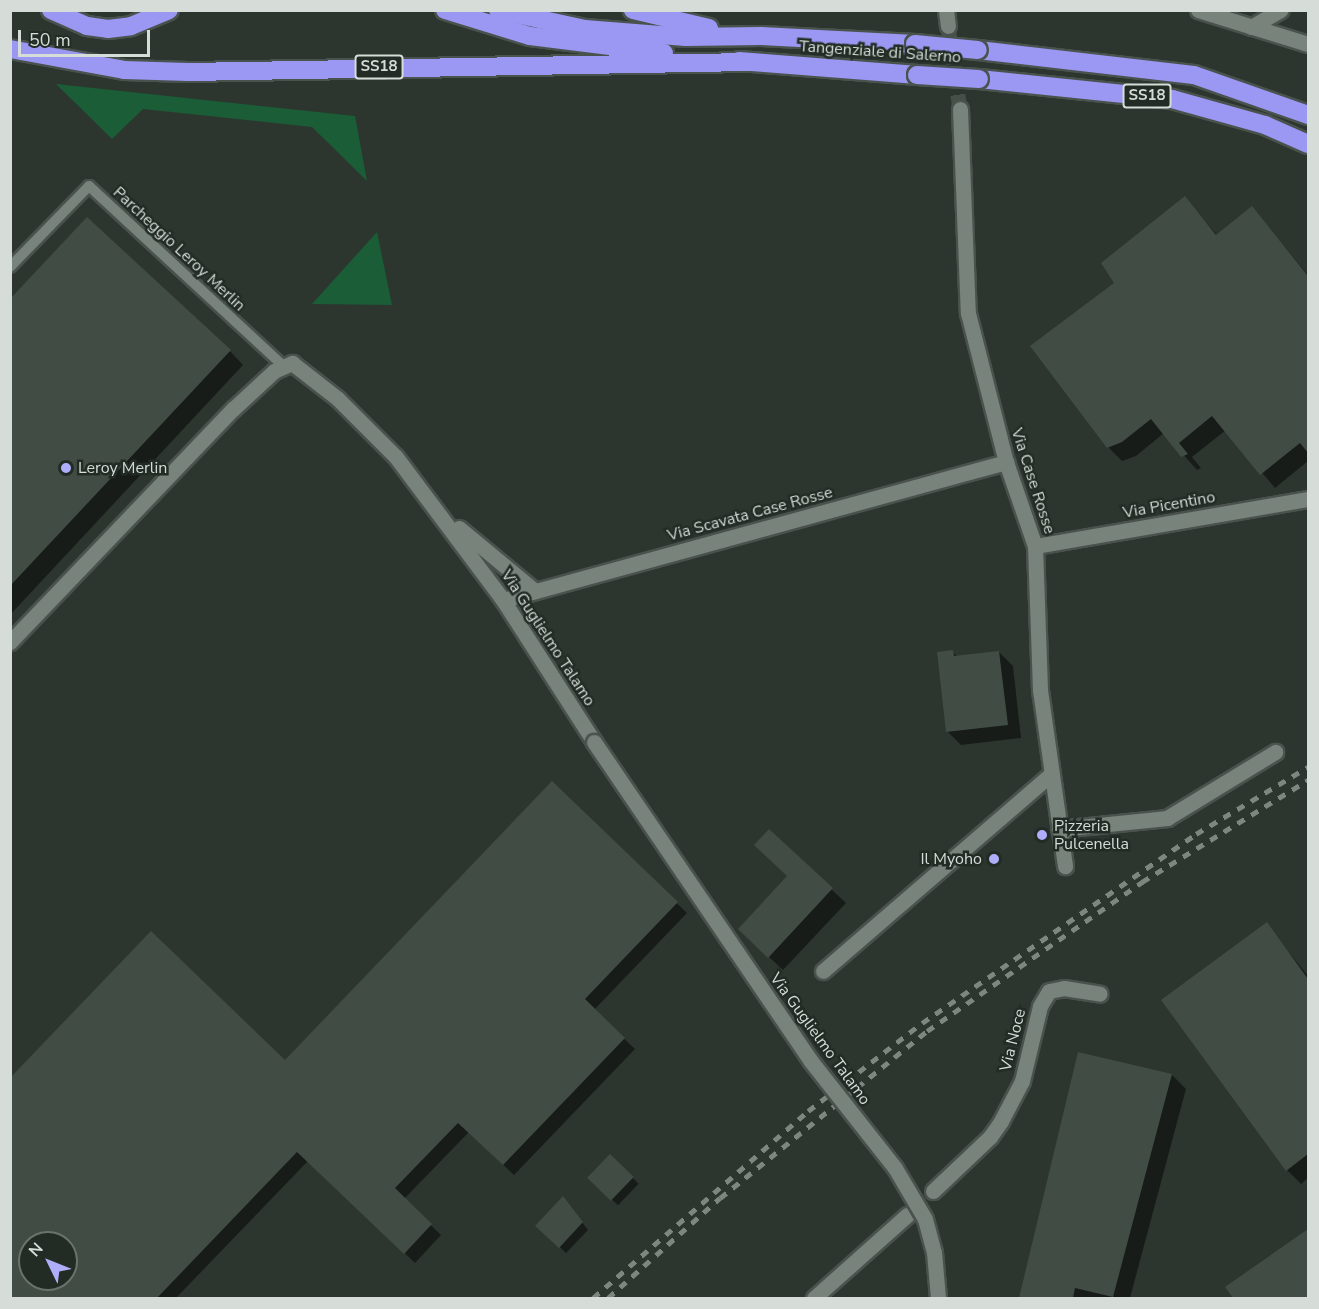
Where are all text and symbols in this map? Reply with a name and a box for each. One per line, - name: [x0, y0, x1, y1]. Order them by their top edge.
- scale bar: [21, 18, 153, 56]
- text: 50 m: [29, 28, 71, 52]
- street label: Tangenziale di Salerno: [798, 37, 962, 67]
- road number: SS18: [354, 55, 404, 79]
- road number: SS18: [1122, 84, 1172, 108]
- street label: Parcheggio Leroy Merlin: [109, 183, 249, 315]
- street label: Via Case Rosse: [1007, 426, 1059, 536]
- place label: Leroy Merlin: [78, 458, 167, 478]
- marker: Leroy Merlin: [59, 461, 73, 475]
- street label: Via Scavata Case Rosse: [665, 483, 835, 545]
- street label: Via Picentino: [1121, 487, 1217, 523]
- street label: Via Guglielmo Talamo: [497, 566, 599, 710]
- place label: Pizzeria Pulcenella: [1054, 816, 1129, 854]
- marker: Pizzeria Pulcenella: [1035, 828, 1049, 842]
- place label: Il Myoho: [920, 849, 982, 869]
- marker: Il Myoho: [987, 852, 1001, 866]
- street label: Via Guglielmo Talamo: [766, 969, 874, 1109]
- street label: Via Noce: [996, 1007, 1030, 1073]
- north arrow: [18, 1231, 78, 1291]
- text: N: [24, 1238, 48, 1262]

